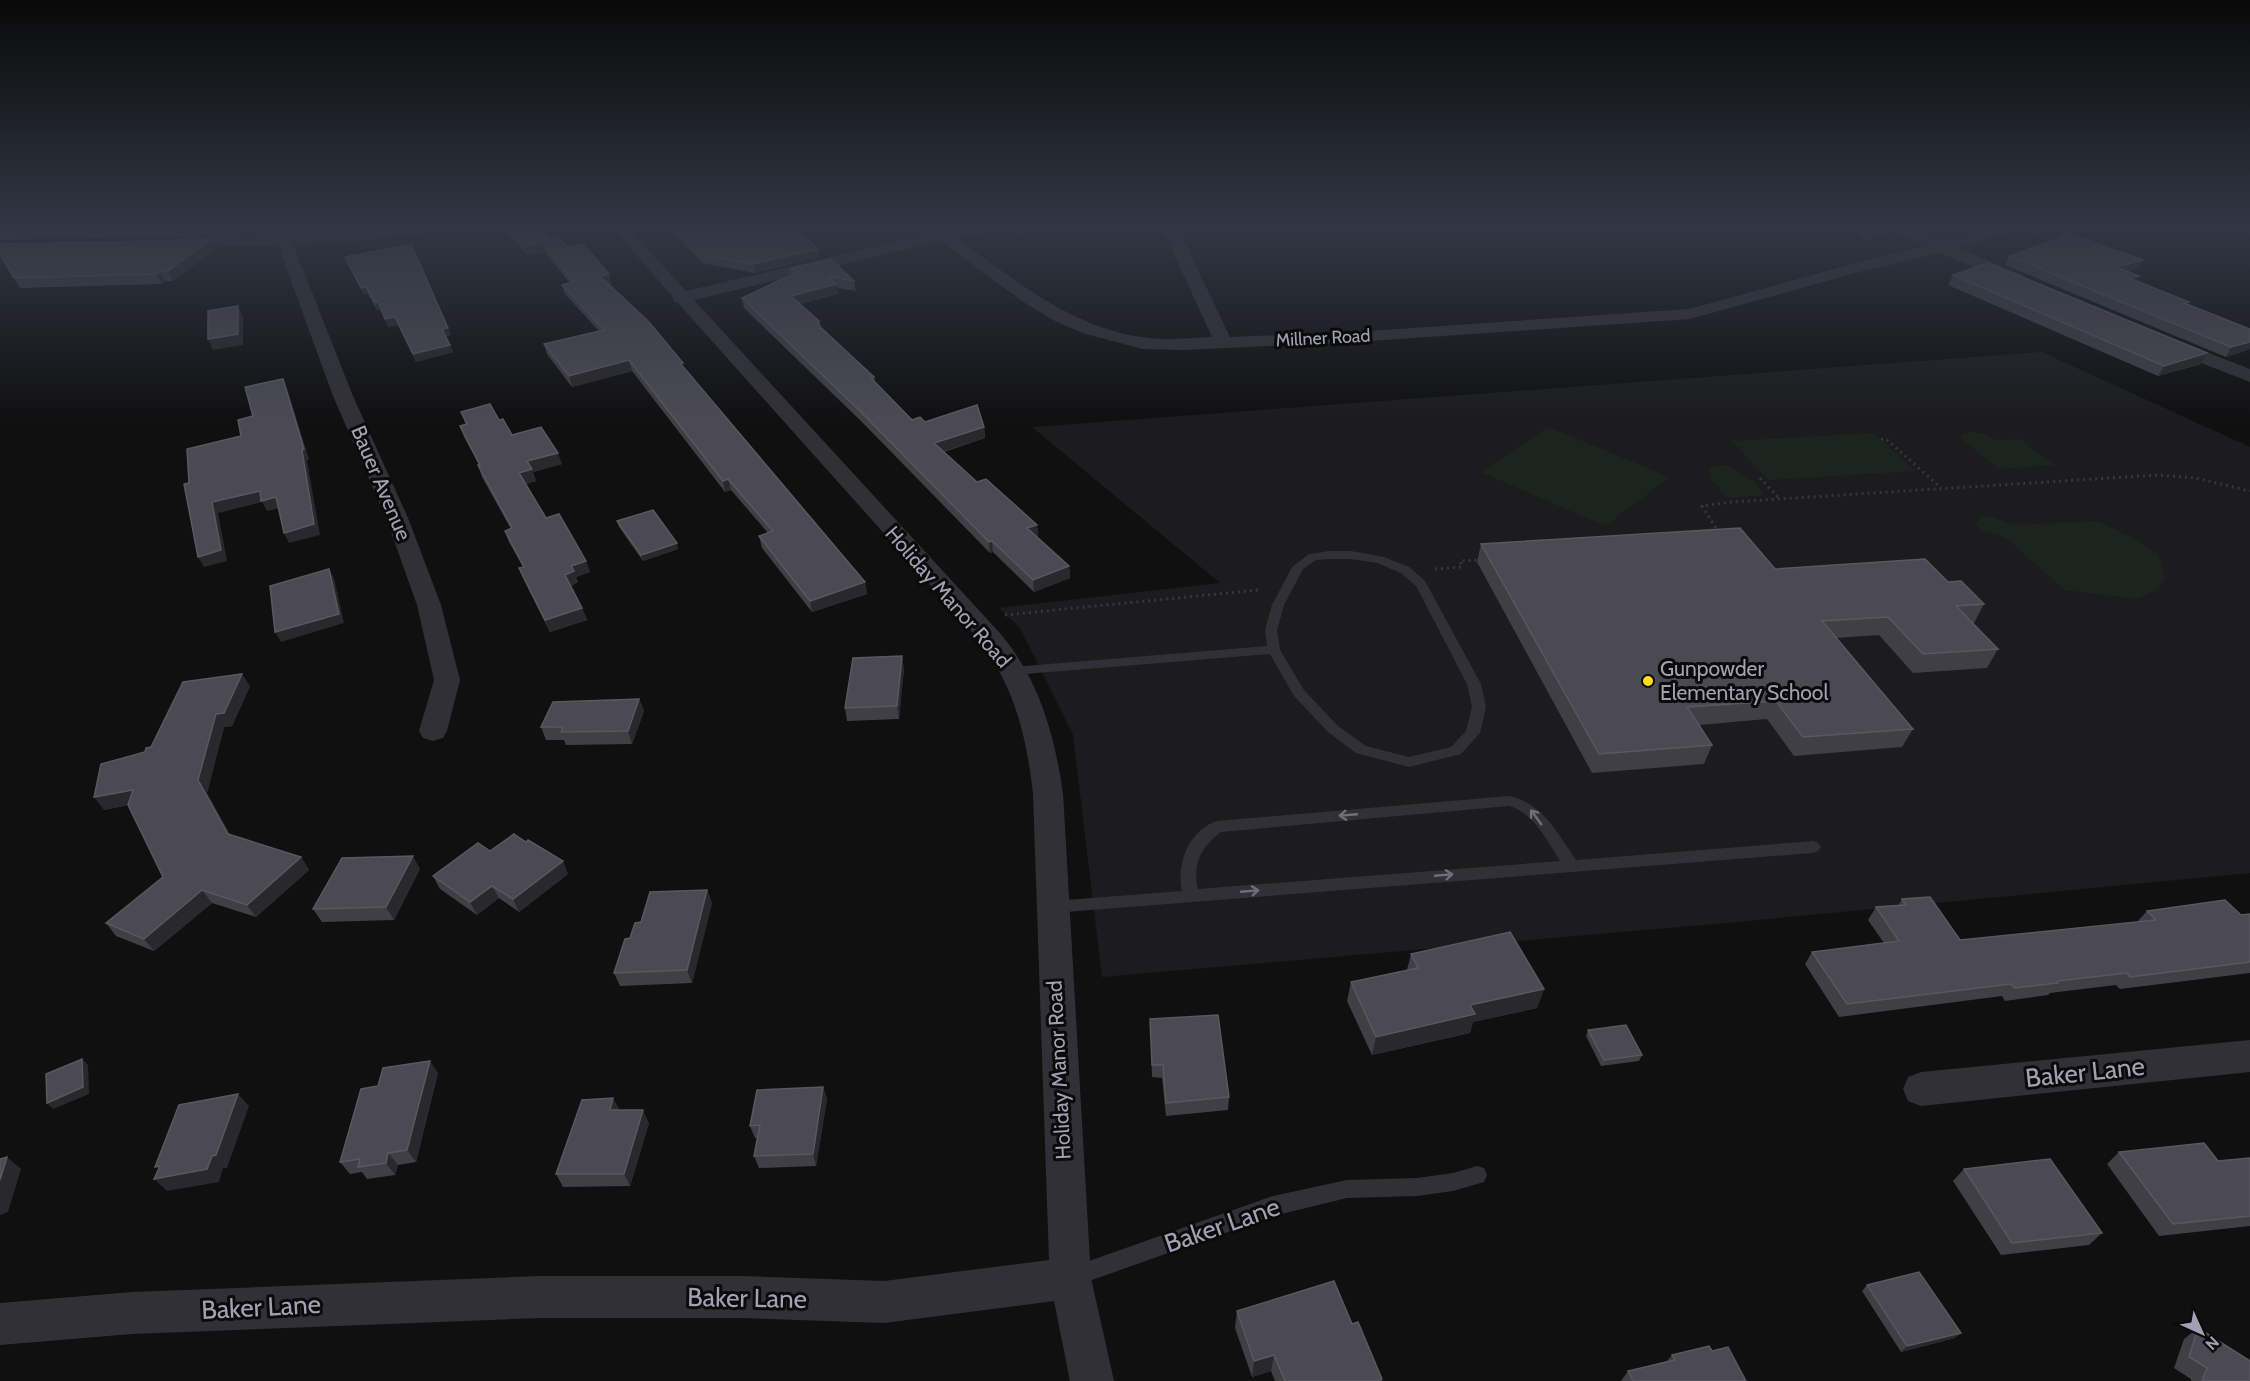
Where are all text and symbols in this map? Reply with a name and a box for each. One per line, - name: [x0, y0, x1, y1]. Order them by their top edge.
- street label: Millner Road: [1275, 325, 1371, 351]
- street label: Bauer Avenue: [346, 422, 417, 544]
- street label: Holiday Manor Road: [880, 521, 1017, 673]
- place label: Gunpowder Elementary School: [1660, 656, 1828, 705]
- marker: Gunpowder Elementary School: [1641, 674, 1655, 688]
- one-way arrow: [1530, 809, 1542, 825]
- one-way arrow: [1339, 810, 1359, 821]
- one-way arrow: [1434, 869, 1454, 880]
- one-way arrow: [1240, 886, 1260, 897]
- street label: Holiday Manor Road: [1041, 980, 1076, 1160]
- street label: Baker Lane: [2024, 1050, 2146, 1094]
- street label: Baker Lane: [1160, 1190, 1284, 1260]
- street label: Baker Lane: [687, 1281, 807, 1315]
- street label: Baker Lane: [200, 1288, 322, 1326]
- north arrow: [2172, 1303, 2232, 1363]
- text: N: [2202, 1333, 2223, 1354]

